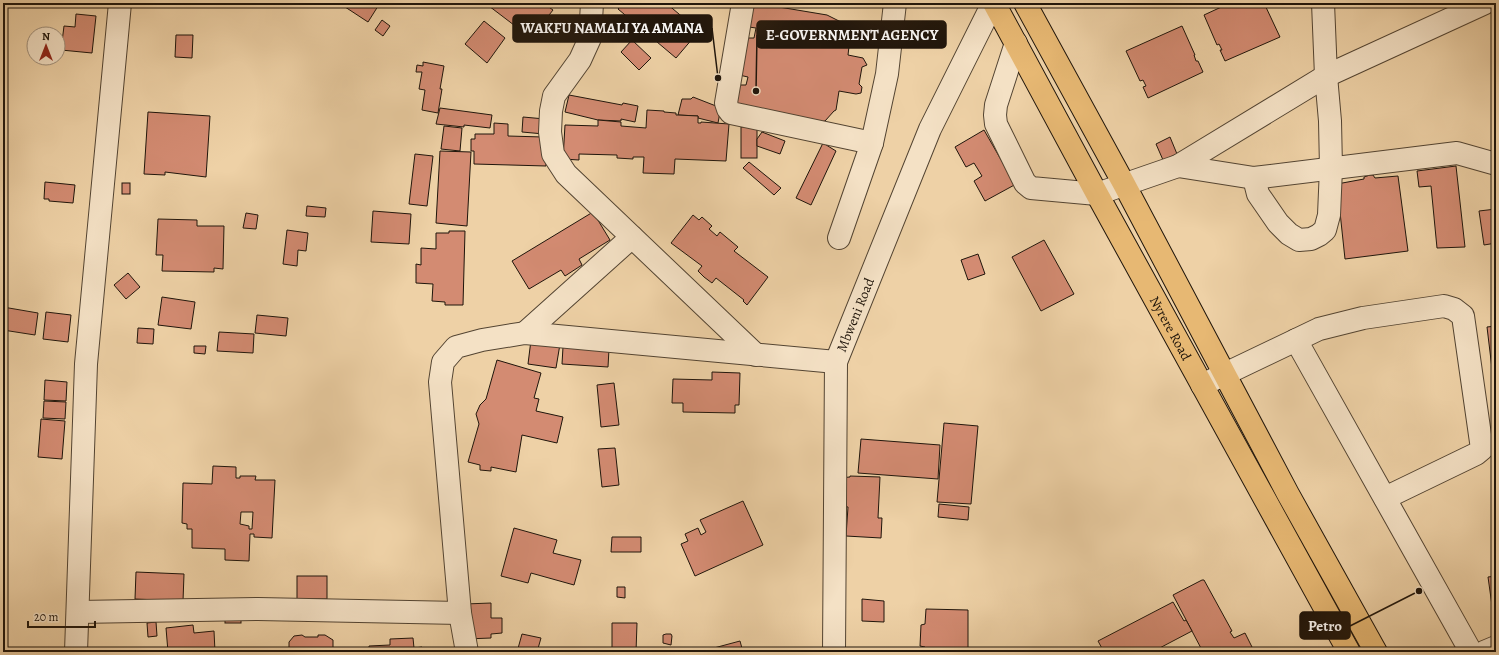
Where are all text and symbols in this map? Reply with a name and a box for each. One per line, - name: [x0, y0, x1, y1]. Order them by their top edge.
- callout: WAKFU NAMALI YA AMANA: [513, 15, 712, 42]
- text: WAKFU NAMALI YA AMANA: [520, 18, 704, 38]
- callout: E-GOVERNMENT AGENCY: [757, 21, 946, 48]
- text: E-GOVERNMENT AGENCY: [766, 25, 939, 45]
- north arrow: [26, 26, 66, 66]
- text: N: [42, 29, 50, 44]
- street label: Mbweni Road: [832, 274, 879, 355]
- street label: Nyrere Road: [1145, 292, 1196, 364]
- scale bar: [28, 603, 95, 629]
- text: 20 m: [34, 609, 58, 625]
- callout: Petro: [1300, 612, 1350, 639]
- text: Petro: [1308, 616, 1342, 636]

